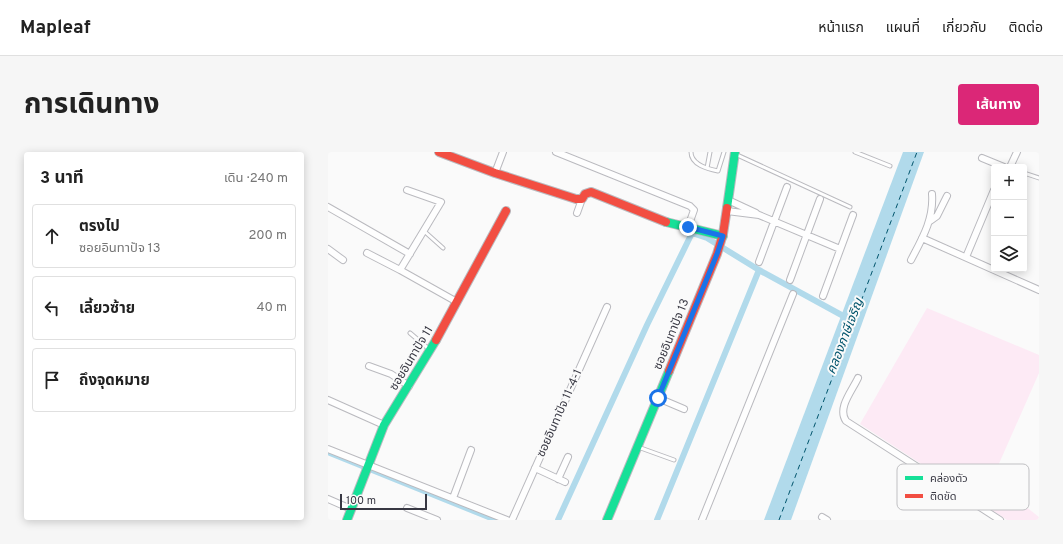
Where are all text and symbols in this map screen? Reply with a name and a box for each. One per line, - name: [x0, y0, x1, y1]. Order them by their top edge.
- text: Mapleaf: [20, 16, 91, 40]
- text: หน้าแรก: [818, 20, 864, 37]
- text: แผนที่: [886, 20, 920, 37]
- text: เกี่ยวกับ: [942, 20, 987, 37]
- text: ติดต่อ: [1009, 20, 1043, 37]
- button: เส้นทาง: [958, 84, 1039, 125]
- text: การเดินทาง: [24, 88, 159, 124]
- map controls: [991, 164, 1027, 272]
- button: +: [991, 164, 1027, 200]
- text: 3 นาที: [40, 168, 84, 190]
- text: เดิน · 240 m: [224, 171, 288, 187]
- button: −: [991, 200, 1027, 236]
- text: ตรงไป: [79, 218, 120, 237]
- route end: [679, 218, 697, 236]
- icon: ahead: [41, 225, 63, 247]
- text: 200 m: [248, 228, 287, 244]
- button: layers: [991, 236, 1027, 272]
- text: ซอยอินทาปัจ 13: [79, 241, 161, 257]
- water label: คลองภาษีเจริญ: [824, 295, 868, 377]
- street label: ซอยอินทาปัจ 13: [650, 296, 693, 372]
- icon: left: [41, 297, 63, 319]
- text: เลี้ยวซ้าย: [79, 300, 135, 319]
- text: 40 m: [257, 300, 287, 316]
- street label: ซอยอินทาปัจ 11: [386, 323, 437, 394]
- street label: ซอยอินทาปัจ 11-4-1: [533, 367, 586, 460]
- icon: arrive: [41, 369, 63, 391]
- text: ถึงจุดหมาย: [79, 372, 150, 391]
- route start: [649, 389, 667, 407]
- legend: [897, 464, 1029, 510]
- text: คล่องตัว: [930, 472, 968, 486]
- text: ติดขัด: [930, 490, 957, 504]
- scale bar: [340, 492, 427, 511]
- text: 100 m: [346, 494, 376, 508]

